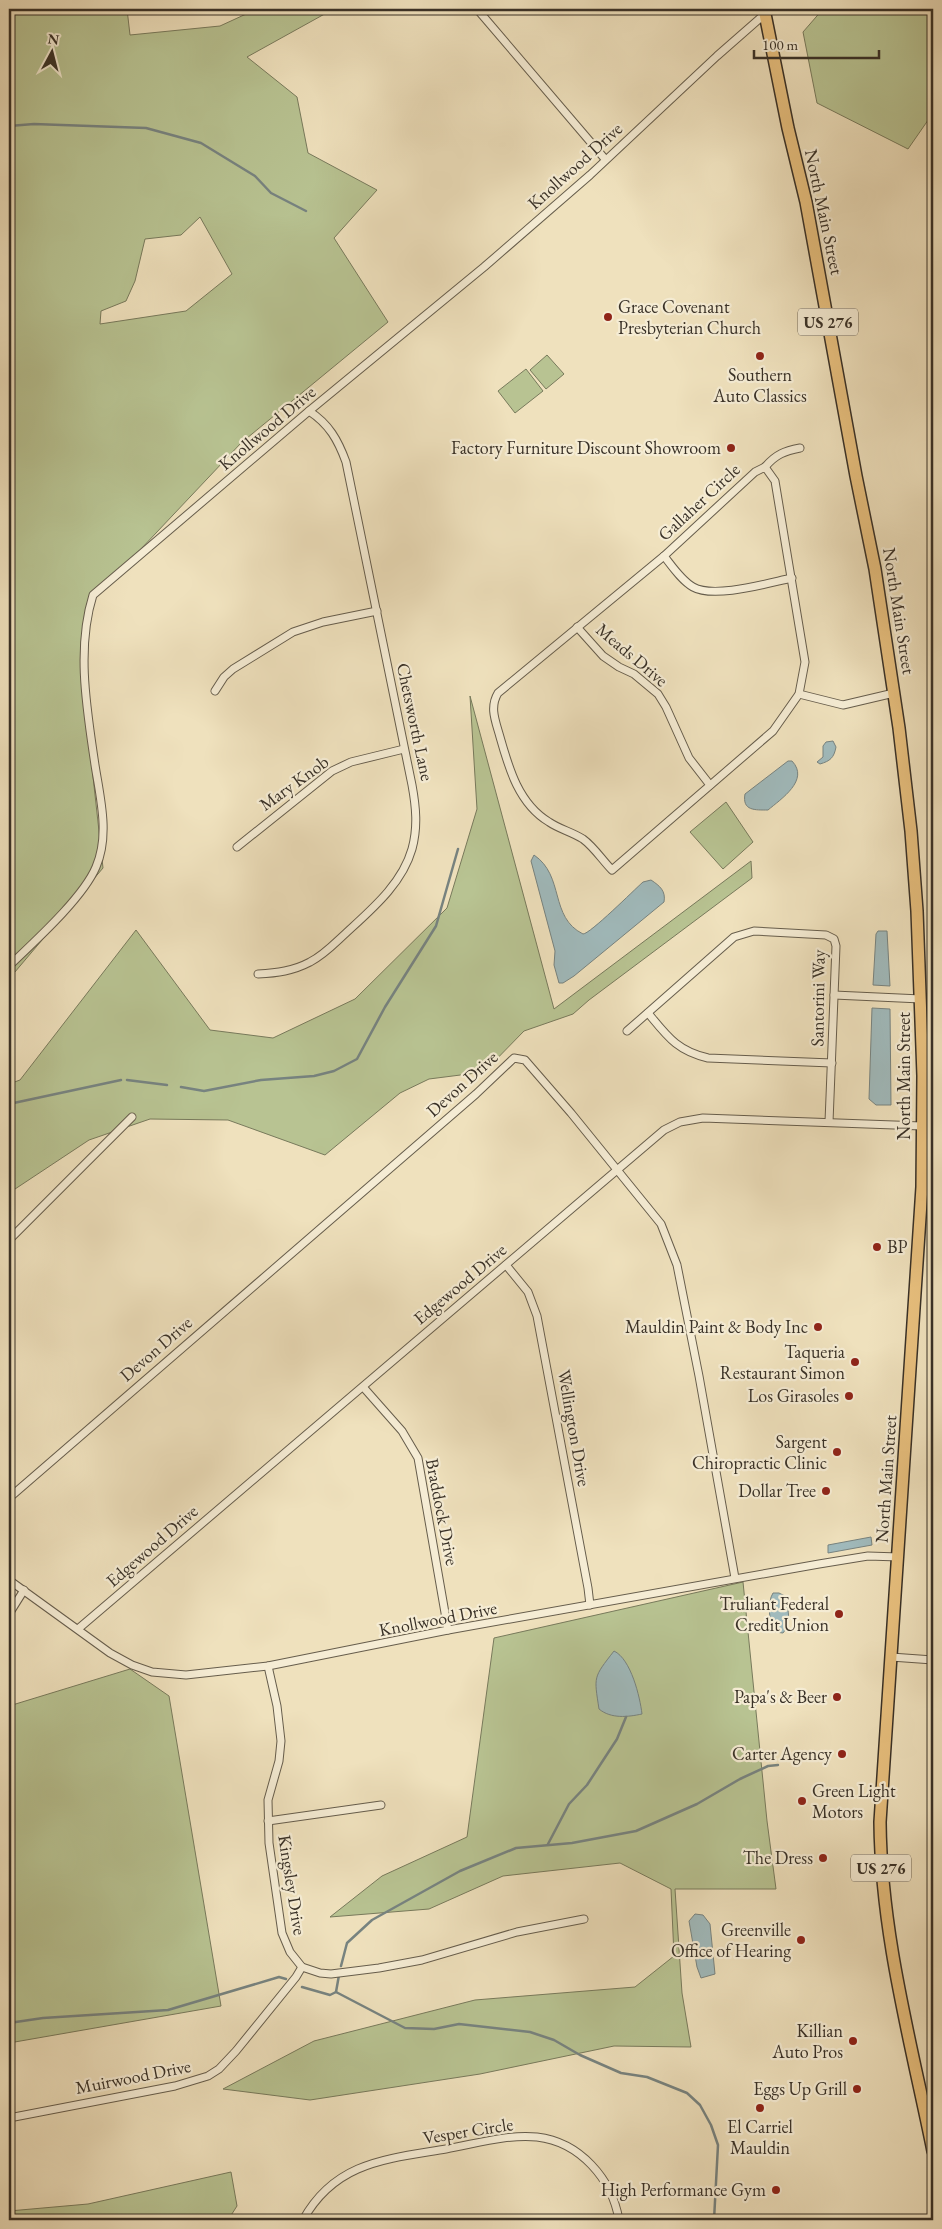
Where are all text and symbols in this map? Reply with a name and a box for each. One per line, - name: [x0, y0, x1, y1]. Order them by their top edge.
- north arrow: [28, 28, 78, 78]
- scale bar: [754, 28, 880, 60]
- text: N: [47, 29, 61, 49]
- text: 100 m: [762, 35, 799, 54]
- street label: Knollwood Drive: [522, 117, 627, 214]
- street label: North Main Street: [800, 147, 849, 277]
- place label: Grace Covenant Presbyterian Church: [618, 295, 761, 339]
- road number: US 276: [798, 308, 858, 336]
- marker: Grace Covenant Presbyterian Church: [602, 311, 614, 323]
- marker: Southern Auto Classics: [754, 350, 766, 362]
- place label: Southern Auto Classics: [712, 363, 807, 407]
- street label: Knollwood Drive: [213, 380, 320, 475]
- place label: Factory Furniture Discount Showroom: [451, 436, 721, 459]
- marker: Factory Furniture Discount Showroom: [725, 442, 737, 454]
- street label: Gallaher Circle: [653, 458, 744, 545]
- street label: North Main Street: [878, 546, 921, 676]
- street label: Meads Drive: [592, 618, 673, 691]
- street label: Chetsworth Lane: [392, 661, 439, 783]
- street label: Mary Knob: [254, 750, 333, 816]
- street label: Santorini Way: [805, 949, 830, 1047]
- street label: North Main Street: [892, 1012, 915, 1140]
- street label: Devon Drive: [421, 1045, 502, 1122]
- place label: BP: [887, 1235, 908, 1258]
- street label: Edgewood Drive: [408, 1238, 511, 1329]
- marker: BP: [871, 1241, 883, 1253]
- street label: Devon Drive: [115, 1311, 197, 1386]
- place label: Mauldin Paint & Body Inc: [625, 1315, 808, 1338]
- marker: Mauldin Paint & Body Inc: [812, 1321, 824, 1333]
- place label: Taqueria Restaurant Simon: [720, 1340, 846, 1384]
- marker: Taqueria Restaurant Simon: [849, 1356, 861, 1368]
- street label: Wellington Drive: [553, 1368, 596, 1488]
- place label: Los Girasoles: [748, 1384, 839, 1407]
- marker: Los Girasoles: [843, 1390, 855, 1402]
- street label: North Main Street: [870, 1414, 901, 1544]
- place label: Sargent Chiropractic Clinic: [692, 1430, 827, 1474]
- marker: Sargent Chiropractic Clinic: [831, 1446, 843, 1458]
- street label: Braddock Drive: [421, 1456, 464, 1567]
- place label: Dollar Tree: [738, 1479, 816, 1502]
- marker: Dollar Tree: [820, 1485, 832, 1497]
- street label: Edgewood Drive: [101, 1499, 202, 1592]
- place label: Truliant Federal Credit Union: [719, 1592, 829, 1636]
- street label: Knollwood Drive: [377, 1596, 499, 1641]
- marker: Truliant Federal Credit Union: [833, 1608, 845, 1620]
- place label: Papa's & Beer: [734, 1685, 827, 1708]
- marker: Papa's & Beer: [831, 1691, 843, 1703]
- place label: Carter Agency: [732, 1742, 832, 1765]
- marker: Carter Agency: [836, 1748, 848, 1760]
- place label: Green Light Motors: [812, 1779, 896, 1823]
- marker: Green Light Motors: [796, 1795, 808, 1807]
- street label: Kingsley Drive: [273, 1833, 312, 1937]
- place label: The Dress: [743, 1846, 813, 1869]
- marker: The Dress: [817, 1852, 829, 1864]
- road number: US 276: [851, 1855, 911, 1882]
- place label: Greenville Office of Hearing: [671, 1918, 791, 1962]
- marker: Greenville Office of Hearing: [795, 1934, 807, 1946]
- place label: Killian Auto Pros: [771, 2019, 843, 2063]
- marker: Killian Auto Pros: [847, 2035, 859, 2047]
- street label: Muirwood Drive: [73, 2054, 193, 2099]
- place label: Eggs Up Grill: [753, 2077, 847, 2100]
- marker: Eggs Up Grill: [851, 2083, 863, 2095]
- marker: El Carriel Mauldin: [754, 2102, 766, 2114]
- street label: Vesper Circle: [421, 2112, 515, 2149]
- place label: El Carriel Mauldin: [727, 2115, 793, 2159]
- place label: High Performance Gym: [601, 2178, 766, 2201]
- marker: High Performance Gym: [770, 2184, 782, 2196]

